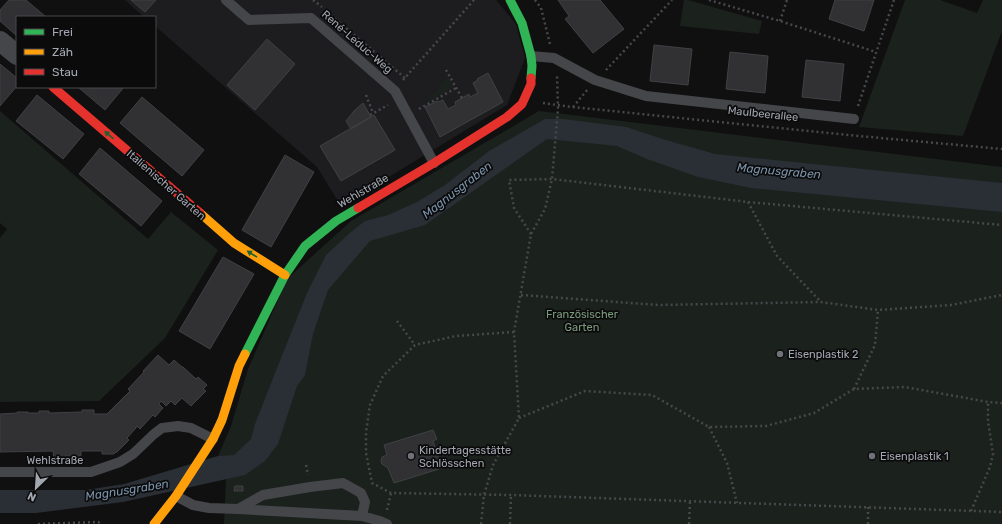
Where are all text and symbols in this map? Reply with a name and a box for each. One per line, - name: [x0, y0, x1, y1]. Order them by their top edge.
- street label: René-Leduc-Weg: [319, 8, 395, 76]
- legend: [16, 16, 156, 88]
- text: Frei: [52, 25, 73, 39]
- text: Zäh: [52, 45, 73, 59]
- text: Stau: [52, 65, 78, 79]
- street label: Maulbeerallee: [727, 104, 799, 124]
- one-way arrow: [104, 131, 115, 140]
- street label: Italienischer Garten: [124, 147, 208, 223]
- water label: Magnusgraben: [420, 159, 494, 221]
- water label: Magnusgraben: [736, 160, 822, 182]
- street label: Wehlstraße: [335, 171, 391, 211]
- one-way arrow: [246, 251, 258, 258]
- park label: Französischer Garten: [546, 308, 619, 334]
- place label: Eisenplastik 2: [788, 348, 858, 361]
- marker: Eisenplastik 2: [775, 349, 785, 359]
- place label: Kindertagesstätte Schlösschen: [419, 444, 511, 470]
- place label: Eisenplastik 1: [880, 450, 949, 463]
- marker: Kindertagesstätte Schlösschen: [406, 451, 416, 461]
- marker: Eisenplastik 1: [867, 451, 877, 461]
- street label: Wehlstraße: [27, 454, 83, 467]
- north arrow: [16, 468, 56, 508]
- water label: Magnusgraben: [84, 476, 170, 504]
- text: N: [26, 489, 38, 504]

